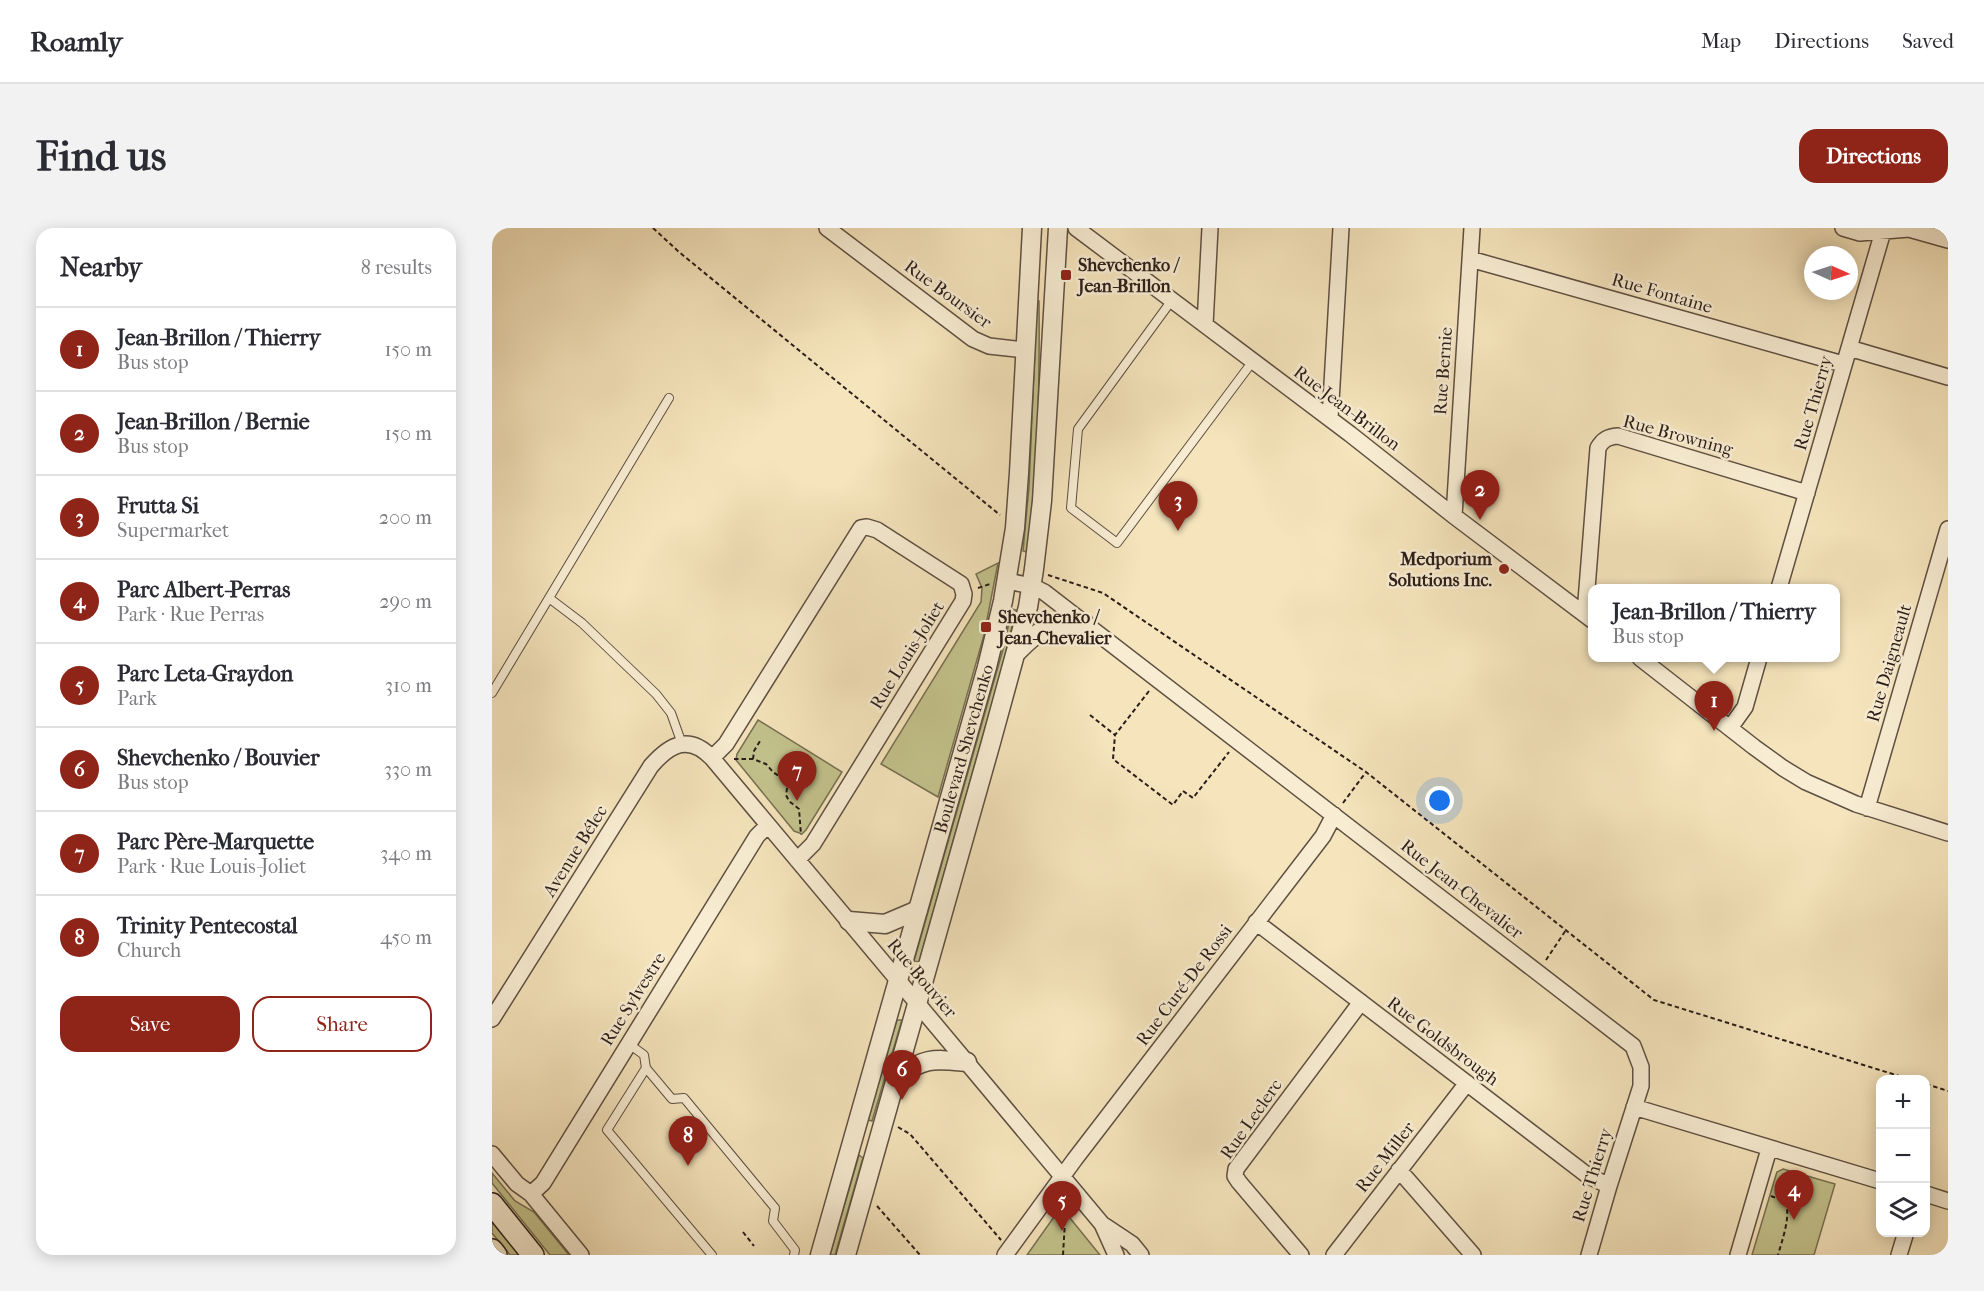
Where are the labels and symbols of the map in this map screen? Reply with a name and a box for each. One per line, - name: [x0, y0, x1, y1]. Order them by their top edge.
- north arrow: [1804, 246, 1858, 300]
- place label: Shevchenko / Jean-Brillon: [1076, 255, 1181, 297]
- street label: Rue Boursier: [900, 256, 996, 333]
- marker: Shevchenko / Jean-Brillon: [1059, 268, 1073, 282]
- street label: Rue Fontaine: [1609, 269, 1715, 318]
- street label: Rue Bernie: [1430, 326, 1457, 416]
- street label: Rue Thierry: [1790, 352, 1837, 453]
- street label: Rue Jean-Brillon: [1289, 361, 1405, 456]
- street label: Rue Browning: [1621, 411, 1735, 460]
- pin: 2: [1460, 470, 1500, 520]
- pin: 3: [1158, 482, 1198, 531]
- place label: Medporium Solutions Inc.: [1388, 549, 1493, 591]
- marker: Medporium Solutions Inc.: [1497, 562, 1511, 576]
- street label: Rue Louis-Joliet: [866, 597, 949, 713]
- street label: Rue Daigneault: [1863, 601, 1916, 725]
- place label: Shevchenko / Jean-Chevalier: [996, 607, 1112, 649]
- marker: Shevchenko / Jean-Chevalier: [979, 620, 993, 634]
- street label: Boulevard Shevchenko: [930, 662, 998, 836]
- pin: 1: [1694, 682, 1734, 731]
- pin: 7: [778, 752, 816, 801]
- your location: [1425, 786, 1454, 815]
- street label: Avenue Bélec: [538, 801, 612, 902]
- street label: Rue Jean-Chevalier: [1396, 835, 1527, 944]
- street label: Rue Curé-De Rossi: [1132, 920, 1237, 1050]
- street label: Rue Bouvier: [882, 934, 961, 1023]
- street label: Rue Sylvestre: [596, 949, 670, 1050]
- street label: Rue Goldsbrough: [1383, 993, 1503, 1090]
- pin: 6: [882, 1050, 922, 1100]
- street label: Rue Leclerc: [1216, 1075, 1287, 1163]
- pin: 8: [668, 1116, 708, 1166]
- street label: Rue Miller: [1351, 1118, 1420, 1197]
- street label: Rue Thierry: [1568, 1124, 1617, 1225]
- pin: 4: [1774, 1170, 1814, 1220]
- pin: 5: [1042, 1182, 1082, 1231]

